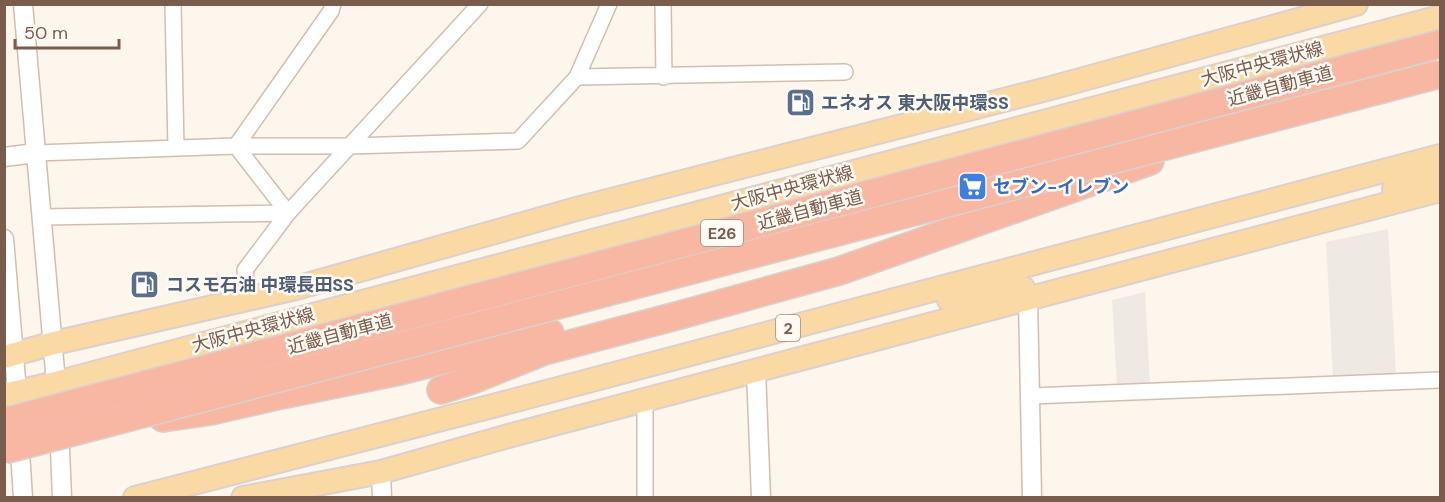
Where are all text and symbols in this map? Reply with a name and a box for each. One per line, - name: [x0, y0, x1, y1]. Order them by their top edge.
- scale bar: [15, 12, 118, 50]
- text: 50 m: [24, 21, 68, 45]
- street label: 大阪中央環状線: [1198, 36, 1326, 92]
- street label: 近畿自動車道: [1225, 60, 1335, 112]
- fuel station icon: エネオス 東大阪中環SS: [784, 87, 816, 119]
- place label: エネオス 東大阪中環SS: [821, 91, 1009, 115]
- street label: 大阪中央環状線: [728, 160, 856, 216]
- supermarket icon: セブン-イレブン: [956, 171, 988, 203]
- place label: セブン-イレブン: [993, 175, 1129, 199]
- street label: 近畿自動車道: [755, 184, 865, 236]
- road number: E26: [701, 220, 743, 246]
- fuel station icon: コスモ石油 中環長田SS: [129, 269, 161, 301]
- place label: コスモ石油 中環長田SS: [166, 273, 354, 297]
- street label: 大阪中央環状線: [189, 302, 317, 358]
- street label: 近畿自動車道: [285, 308, 395, 360]
- road number: 2: [776, 315, 800, 341]

